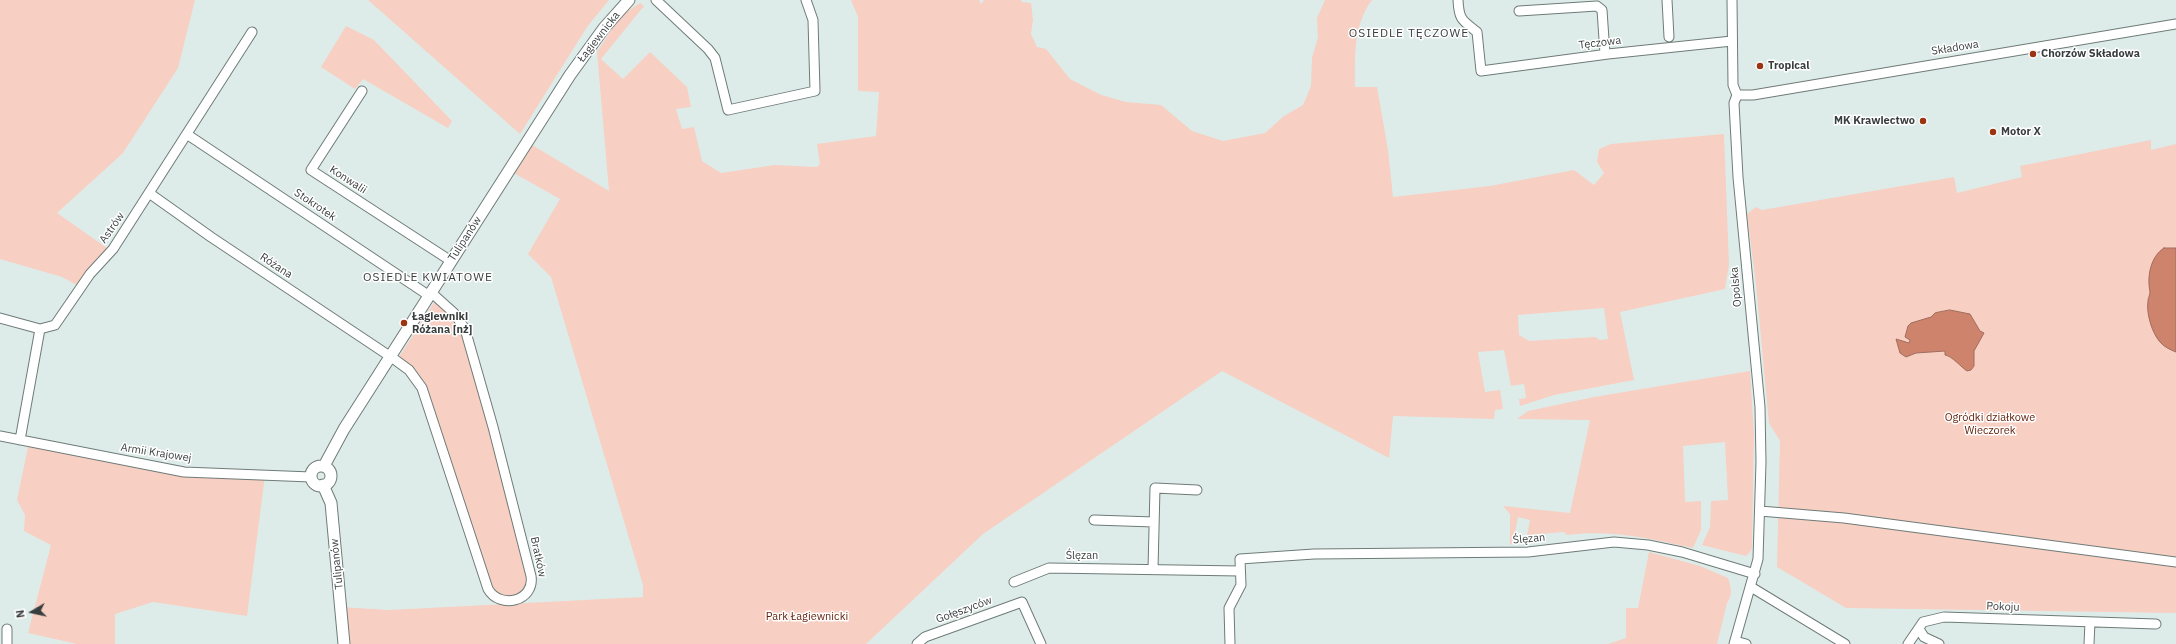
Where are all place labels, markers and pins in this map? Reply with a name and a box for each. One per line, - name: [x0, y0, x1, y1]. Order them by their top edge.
- place label: Chorzów Składowa: [2041, 47, 2140, 61]
- marker: Chorzów Składowa: [2028, 49, 2038, 59]
- place label: Tropical: [1768, 59, 1810, 73]
- marker: Tropical: [1755, 61, 1765, 71]
- place label: MK Krawiectwo: [1834, 114, 1915, 128]
- marker: MK Krawiectwo: [1918, 116, 1928, 126]
- place label: Motor X: [2001, 125, 2041, 139]
- marker: Motor X: [1988, 127, 1998, 137]
- place label: Łagiewniki Różana [nż]: [412, 310, 472, 336]
- marker: Łagiewniki Różana [nż]: [399, 318, 409, 328]

